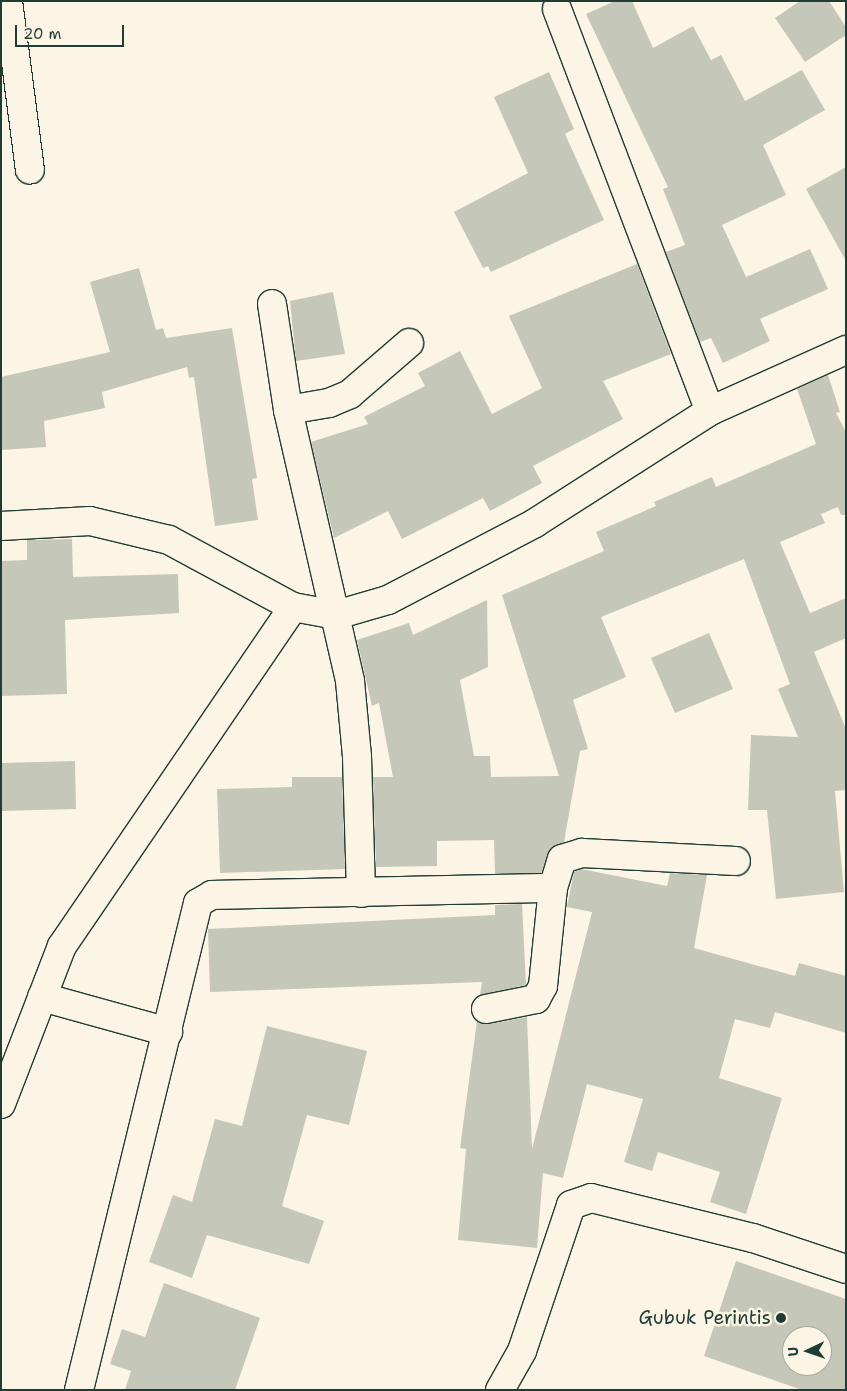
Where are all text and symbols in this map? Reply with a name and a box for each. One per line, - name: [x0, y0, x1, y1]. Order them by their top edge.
- scale bar: [18, 15, 126, 47]
- text: 20 m: [23, 24, 62, 44]
- place label: Gubuk Perintis: [638, 1307, 771, 1329]
- marker: Gubuk Perintis: [775, 1312, 787, 1324]
- north arrow: [782, 1326, 832, 1376]
- text: U: [784, 1346, 802, 1357]

